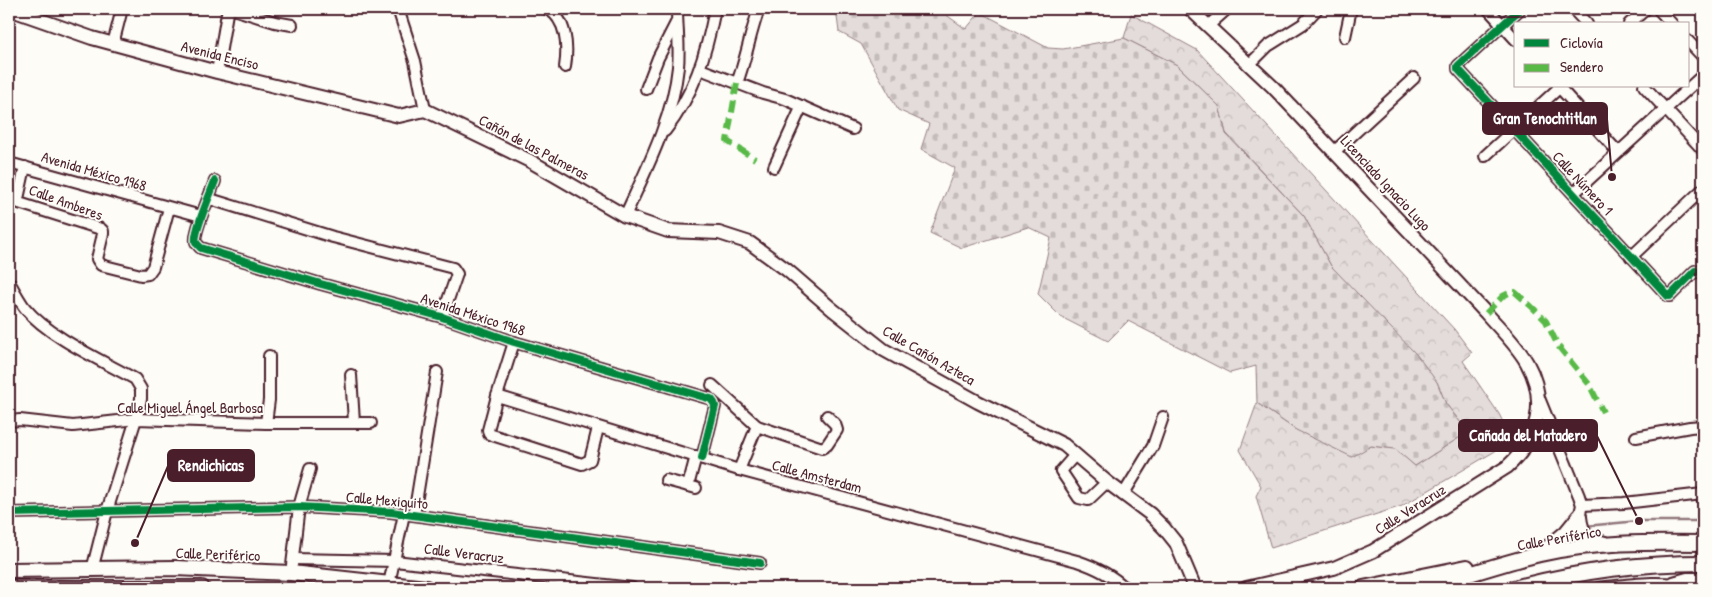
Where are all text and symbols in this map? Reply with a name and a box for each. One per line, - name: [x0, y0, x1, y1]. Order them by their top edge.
- legend: [1514, 22, 1690, 88]
- text: Ciclovía: [1560, 32, 1603, 53]
- street label: Avenida Enciso: [179, 35, 261, 75]
- text: Sendero: [1560, 56, 1603, 77]
- callout: Gran Tenochtitlan: [1483, 103, 1607, 134]
- text: Gran Tenochtitlan: [1493, 107, 1597, 129]
- street label: Cañón de las Palmeras: [475, 109, 593, 185]
- street label: Licenciado Ignacio Lugo: [1336, 131, 1436, 235]
- street label: Avenida México 1968: [39, 146, 149, 196]
- street label: Calle Número 1: [1548, 146, 1618, 220]
- street label: Calle Amberes: [26, 179, 106, 225]
- street label: Avenida México 1968: [418, 287, 528, 341]
- street label: Calle Cañón Azteca: [879, 320, 979, 390]
- street label: Calle Miguel Ángel Barbosa: [117, 397, 263, 418]
- callout: Cañada del Matadero: [1459, 420, 1597, 451]
- text: Cañada del Matadero: [1469, 424, 1588, 446]
- callout: Rendichicas: [168, 450, 254, 481]
- text: Rendichicas: [178, 454, 245, 476]
- street label: Calle Amsterdam: [770, 454, 864, 498]
- street label: Calle Veracruz: [1370, 479, 1450, 539]
- street label: Calle Mexiquito: [345, 486, 429, 514]
- street label: Calle Periférico: [1515, 520, 1603, 556]
- street label: Calle Veracruz: [423, 538, 506, 568]
- street label: Calle Periférico: [175, 542, 261, 566]

